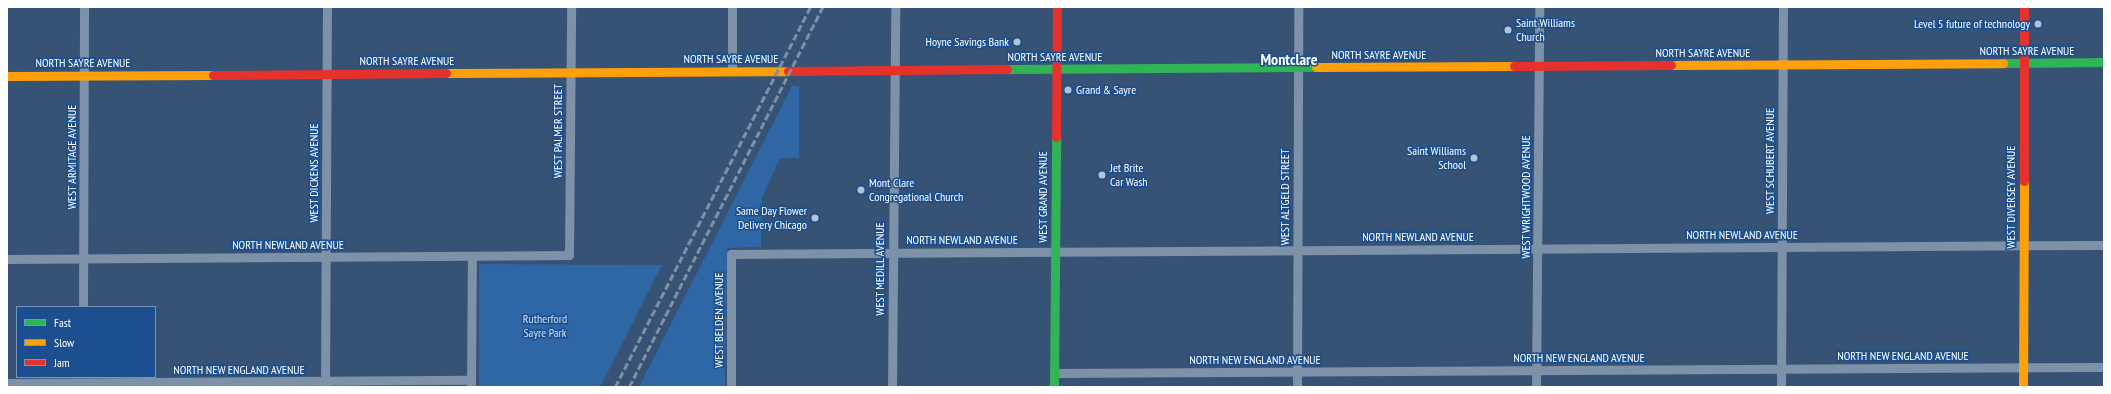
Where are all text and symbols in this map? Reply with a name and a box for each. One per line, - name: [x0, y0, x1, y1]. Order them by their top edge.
- place label: Saint Williams Church: [1516, 16, 1575, 44]
- place label: Level 5 future of technology: [1914, 17, 2030, 31]
- marker: Level 5 future of technology: [2033, 19, 2043, 29]
- marker: Saint Williams Church: [1503, 25, 1513, 35]
- place label: Hoyne Savings Bank: [926, 35, 1009, 49]
- marker: Hoyne Savings Bank: [1012, 37, 1022, 47]
- street label: NORTH SAYRE AVENUE: [1979, 44, 2075, 58]
- street label: NORTH SAYRE AVENUE: [1655, 46, 1751, 60]
- street label: NORTH SAYRE AVENUE: [1331, 48, 1427, 62]
- district label: Montclare: [1260, 49, 1318, 69]
- street label: NORTH SAYRE AVENUE: [1007, 50, 1103, 64]
- street label: NORTH SAYRE AVENUE: [683, 52, 779, 66]
- street label: NORTH SAYRE AVENUE: [359, 54, 455, 68]
- street label: NORTH SAYRE AVENUE: [35, 56, 131, 70]
- place label: Grand & Sayre: [1076, 83, 1136, 97]
- street label: WEST PALMER STREET: [551, 84, 565, 178]
- marker: Grand & Sayre: [1063, 85, 1073, 95]
- street label: WEST ARMITAGE AVENUE: [65, 104, 79, 210]
- street label: WEST SCHUBERT AVENUE: [1763, 107, 1777, 215]
- street label: WEST DICKENS AVENUE: [307, 123, 321, 223]
- street label: WEST WRIGHTWOOD AVENUE: [1519, 135, 1533, 259]
- place label: Saint Williams School: [1407, 144, 1466, 172]
- street label: WEST DIVERSEY AVENUE: [2004, 145, 2018, 249]
- street label: WEST ALTGELD STREET: [1278, 148, 1292, 246]
- street label: WEST GRAND AVENUE: [1036, 151, 1050, 243]
- marker: Saint Williams School: [1469, 153, 1479, 163]
- place label: Jet Brite Car Wash: [1110, 161, 1148, 189]
- marker: Jet Brite Car Wash: [1097, 170, 1107, 180]
- place label: Mont Clare Congregational Church: [869, 176, 963, 204]
- marker: Mont Clare Congregational Church: [856, 185, 866, 195]
- place label: Same Day Flower Delivery Chicago: [736, 204, 807, 232]
- marker: Same Day Flower Delivery Chicago: [810, 213, 820, 223]
- street label: WEST MEDILL AVENUE: [873, 222, 887, 316]
- street label: NORTH NEWLAND AVENUE: [1686, 228, 1798, 242]
- street label: NORTH NEWLAND AVENUE: [1362, 230, 1474, 244]
- street label: NORTH NEWLAND AVENUE: [906, 233, 1018, 247]
- street label: NORTH NEWLAND AVENUE: [232, 238, 344, 252]
- street label: WEST BELDEN AVENUE: [712, 272, 726, 368]
- legend: [16, 306, 156, 378]
- park label: Rutherford Sayre Park: [523, 312, 567, 340]
- text: Fast: [54, 315, 71, 330]
- text: Slow: [54, 335, 74, 350]
- street label: NORTH NEW ENGLAND AVENUE: [1837, 349, 1969, 363]
- street label: NORTH NEW ENGLAND AVENUE: [1513, 351, 1645, 365]
- street label: NORTH NEW ENGLAND AVENUE: [1189, 353, 1321, 367]
- text: Jam: [54, 355, 70, 370]
- street label: NORTH NEW ENGLAND AVENUE: [173, 363, 305, 377]

